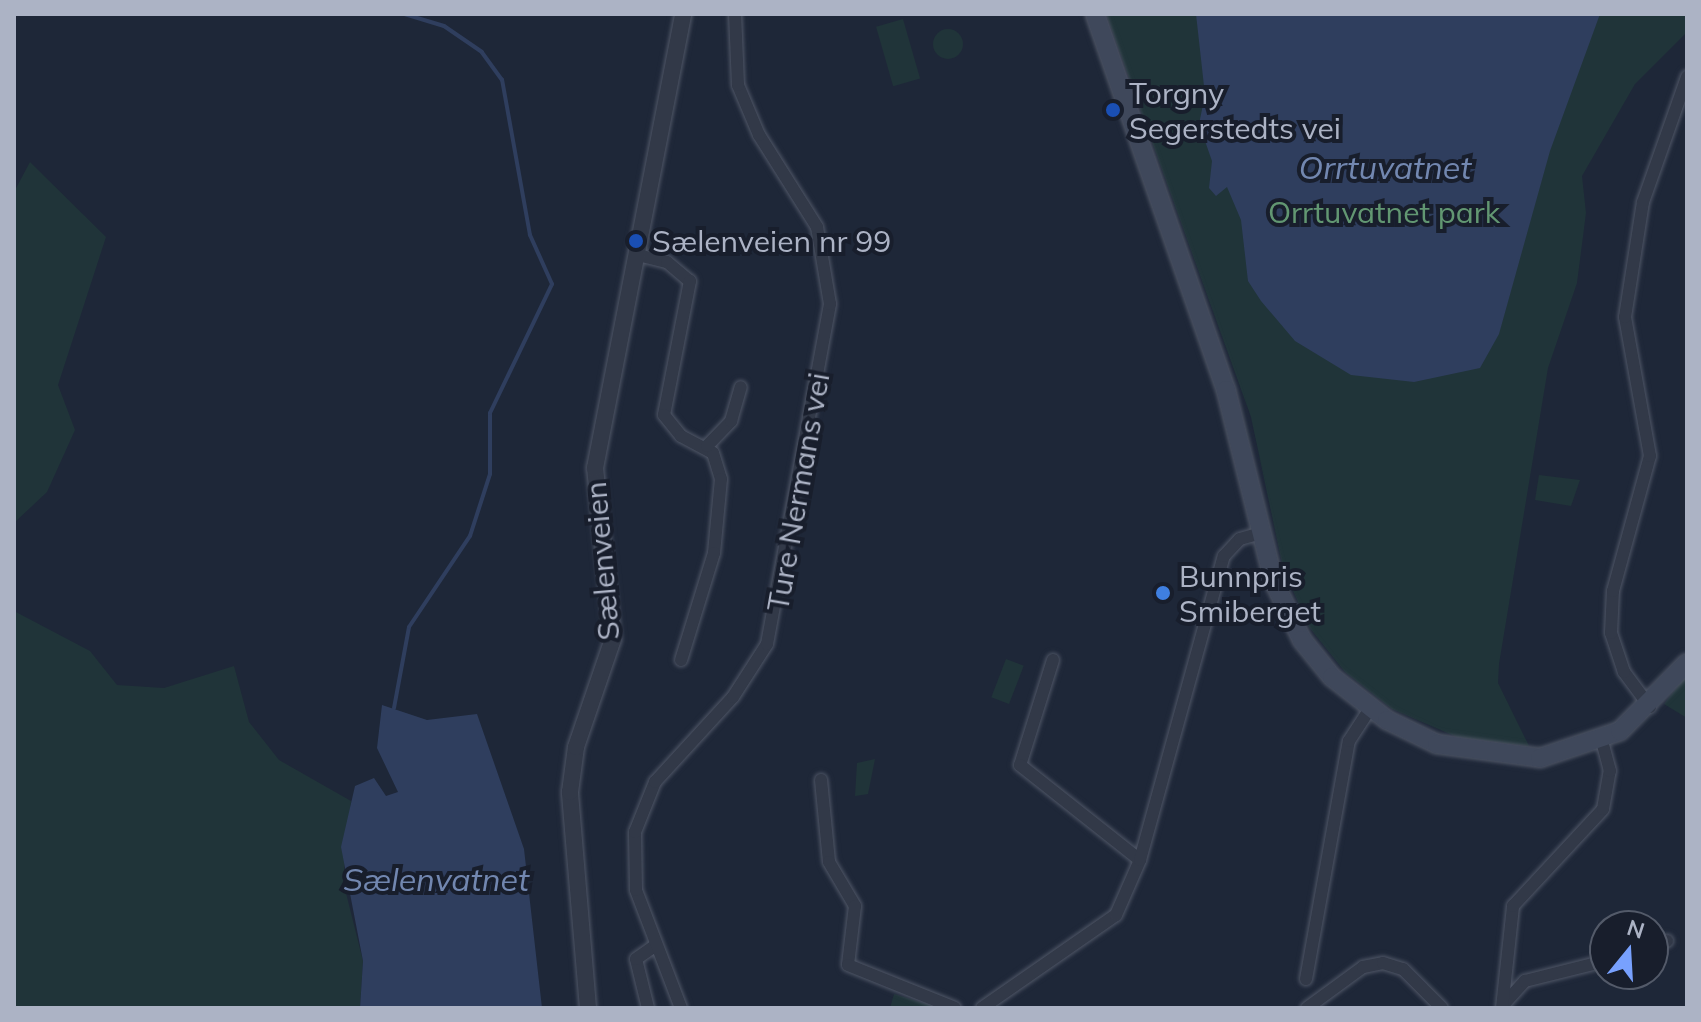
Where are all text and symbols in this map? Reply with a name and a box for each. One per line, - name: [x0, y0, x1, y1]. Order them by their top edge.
- place label: Torgny Segerstedts vei: [1129, 75, 1341, 146]
- marker: Torgny Segerstedts vei: [1104, 101, 1122, 119]
- water label: Orrtuvatnet: [1299, 148, 1471, 186]
- park label: Orrtuvatnet park: [1268, 194, 1500, 230]
- place label: Sælenveien nr 99: [652, 223, 891, 259]
- marker: Sælenveien nr 99: [627, 232, 645, 250]
- street label: Ture Nermans vei: [759, 370, 837, 614]
- street label: Sælenveien: [577, 480, 627, 642]
- place label: Bunnpris Smiberget: [1179, 558, 1321, 628]
- marker: Bunnpris Smiberget: [1154, 584, 1172, 602]
- water label: Sælenvatnet: [343, 860, 529, 898]
- north arrow: [1589, 910, 1669, 990]
- text: N: [1624, 913, 1648, 945]

